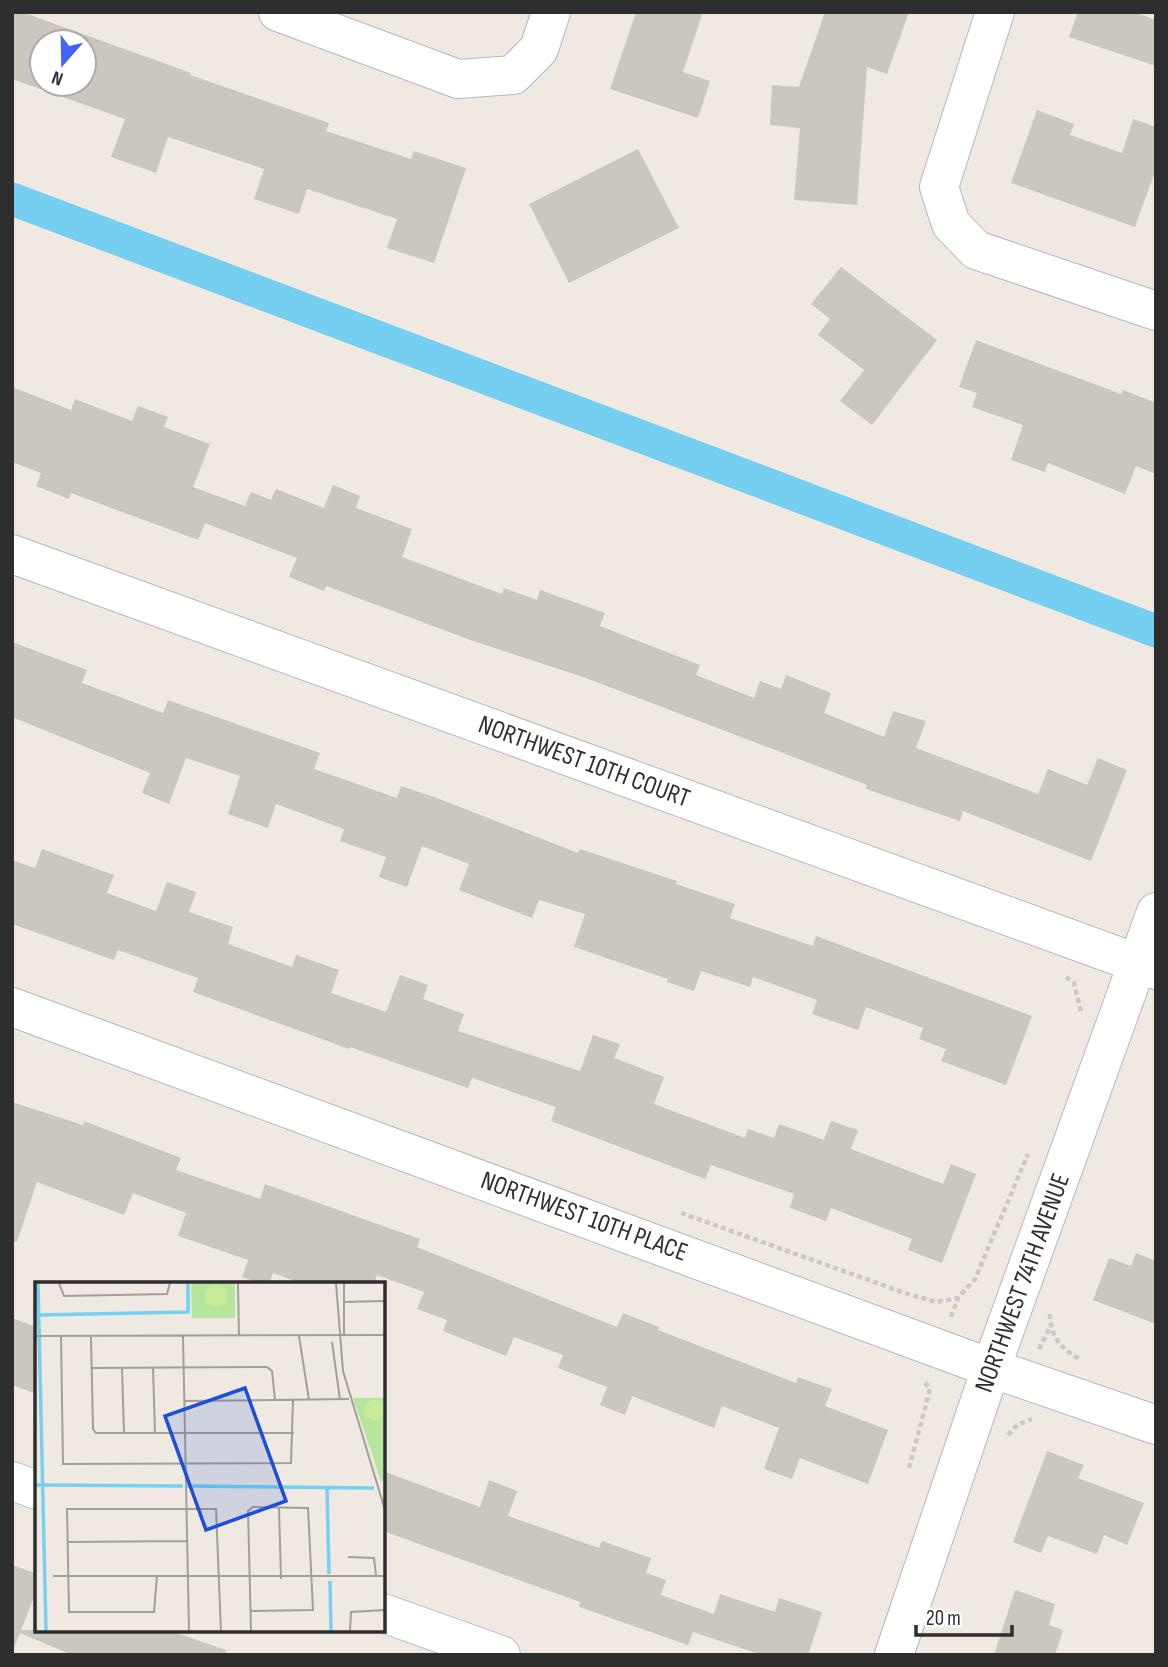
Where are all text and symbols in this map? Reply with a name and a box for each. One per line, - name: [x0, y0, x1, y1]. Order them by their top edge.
- north arrow: [28, 28, 98, 98]
- text: N: [49, 65, 66, 90]
- street label: NORTHWEST 10TH COURT: [474, 709, 694, 815]
- street label: NORTHWEST 10TH PLACE: [476, 1165, 692, 1269]
- street label: NORTHWEST 74TH AVENUE: [969, 1169, 1077, 1397]
- inset map: [35, 1282, 385, 1632]
- scale bar: [916, 1594, 1012, 1638]
- text: 20 m: [926, 1606, 961, 1631]

